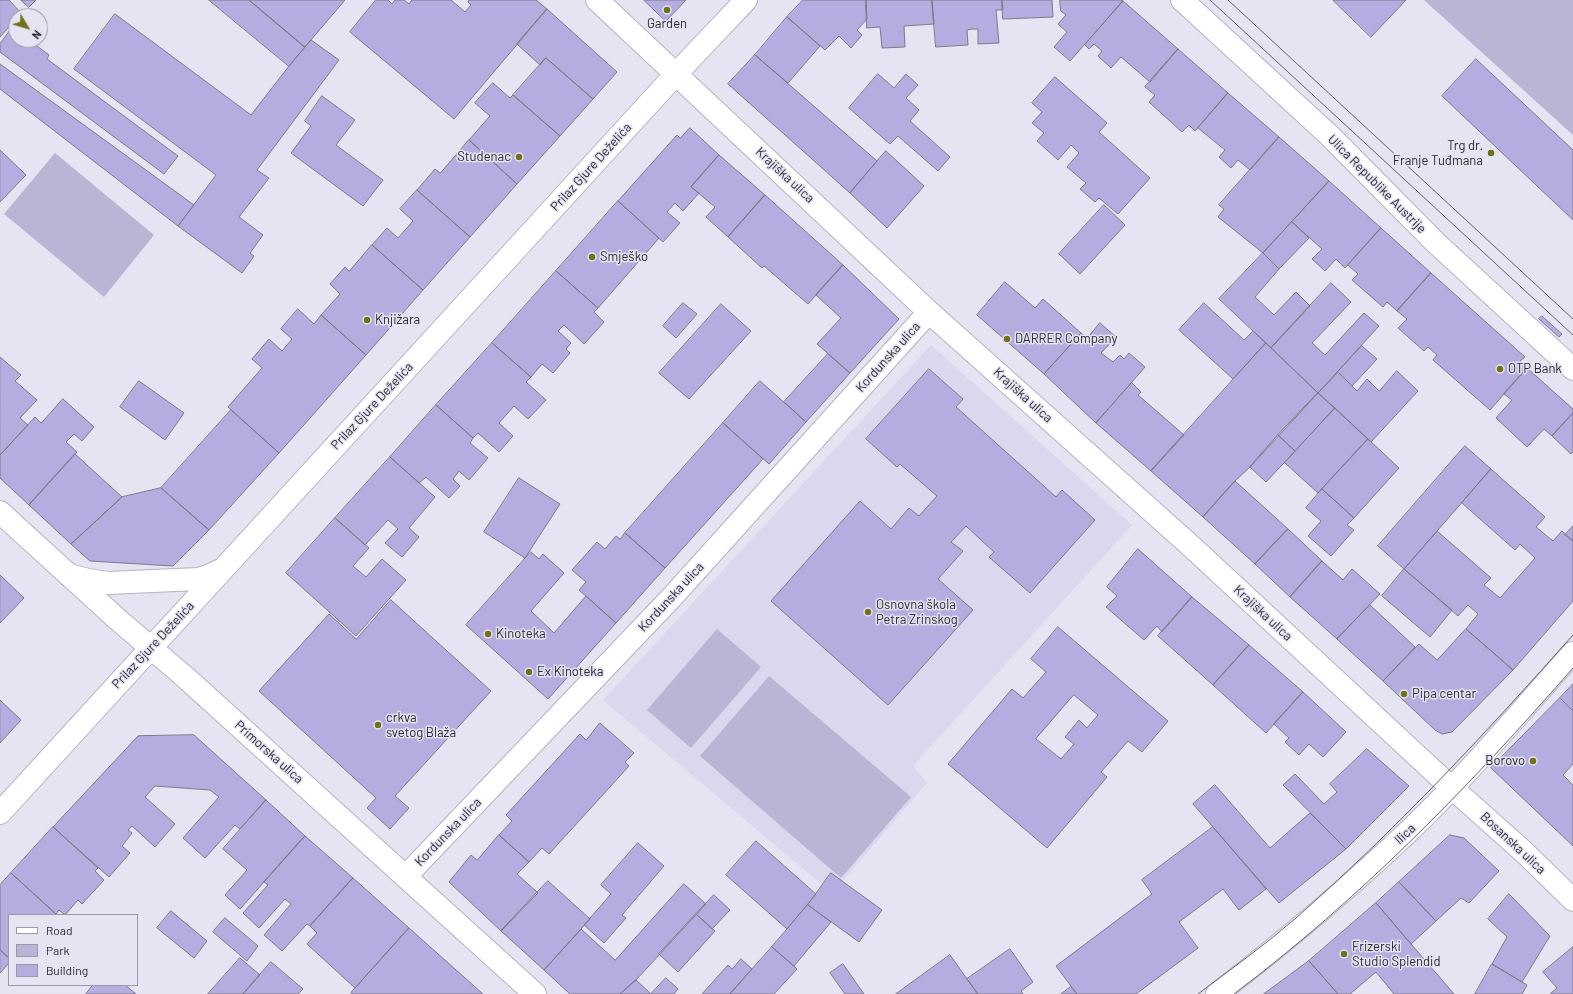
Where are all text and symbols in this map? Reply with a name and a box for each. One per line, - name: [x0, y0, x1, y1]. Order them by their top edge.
- marker: Garden: [662, 5, 672, 15]
- north arrow: [8, 8, 48, 48]
- place label: Garden: [647, 16, 687, 32]
- text: N: [30, 28, 44, 42]
- street label: Prilaz Gjure Deželića: [547, 120, 635, 214]
- street label: Ulica Republike Austrije: [1324, 131, 1430, 237]
- place label: Trg dr. Franje Tuđmana: [1393, 138, 1483, 169]
- street label: Krajiška ulica: [752, 144, 818, 206]
- marker: Trg dr. Franje Tuđmana: [1486, 148, 1496, 158]
- place label: Studenac: [457, 149, 511, 165]
- marker: Studenac: [514, 152, 524, 162]
- place label: Smješko: [600, 249, 648, 265]
- marker: Smješko: [587, 252, 597, 262]
- place label: Knjižara: [375, 312, 420, 328]
- marker: Knjižara: [362, 315, 372, 325]
- street label: Kordunska ulica: [852, 319, 924, 395]
- place label: DARRER Company: [1015, 331, 1117, 347]
- marker: DARRER Company: [1002, 334, 1012, 344]
- street label: Prilaz Gjure Deželića: [328, 359, 416, 453]
- place label: OTP Bank: [1508, 361, 1562, 377]
- street label: Krajiška ulica: [990, 364, 1056, 426]
- marker: OTP Bank: [1495, 364, 1505, 374]
- street label: Kordunska ulica: [635, 559, 707, 635]
- street label: Krajiška ulica: [1230, 582, 1296, 644]
- place label: Osnovna škola Petra Zrinskog: [876, 597, 958, 628]
- street label: Prilaz Gjure Deželića: [109, 598, 197, 692]
- marker: Osnovna škola Petra Zrinskog: [863, 607, 873, 617]
- place label: Kinoteka: [496, 626, 546, 642]
- marker: Kinoteka: [483, 629, 493, 639]
- place label: Ex Kinoteka: [537, 664, 603, 680]
- marker: Ex Kinoteka: [524, 667, 534, 677]
- place label: Pipa centar: [1412, 686, 1476, 702]
- marker: Pipa centar: [1399, 689, 1409, 699]
- place label: crkva svetog Blaža: [386, 710, 456, 741]
- street label: Primorska ulica: [232, 717, 306, 787]
- marker: crkva svetog Blaža: [373, 720, 383, 730]
- place label: Borovo: [1485, 753, 1525, 769]
- marker: Borovo: [1528, 756, 1538, 766]
- street label: Kordunska ulica: [411, 795, 485, 869]
- street label: Bosanska ulica: [1477, 809, 1549, 877]
- street label: Ilica: [1391, 820, 1419, 848]
- legend: [8, 914, 138, 986]
- text: Road: [46, 923, 73, 937]
- place label: Frizerski Studio Splendid: [1352, 939, 1441, 970]
- text: Park: [46, 943, 70, 957]
- marker: Frizerski Studio Splendid: [1339, 949, 1349, 959]
- text: Building: [46, 963, 88, 977]

